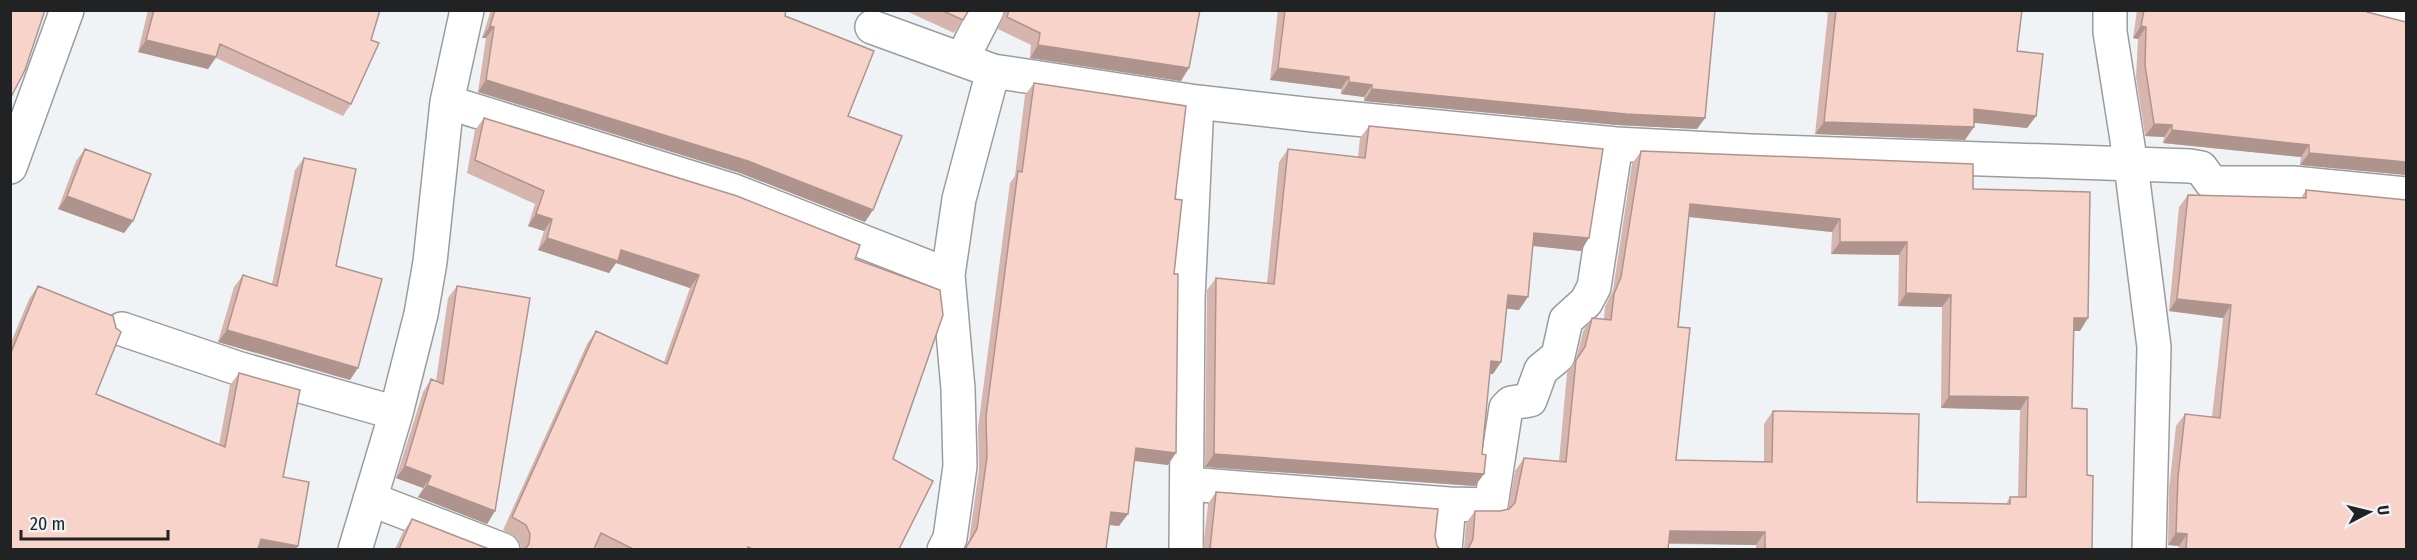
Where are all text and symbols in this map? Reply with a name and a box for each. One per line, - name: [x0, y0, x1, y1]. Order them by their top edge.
- north arrow: [2339, 482, 2399, 542]
- scale bar: [21, 503, 168, 541]
- text: U: [2373, 504, 2393, 516]
- text: 20 m: [30, 513, 65, 535]

